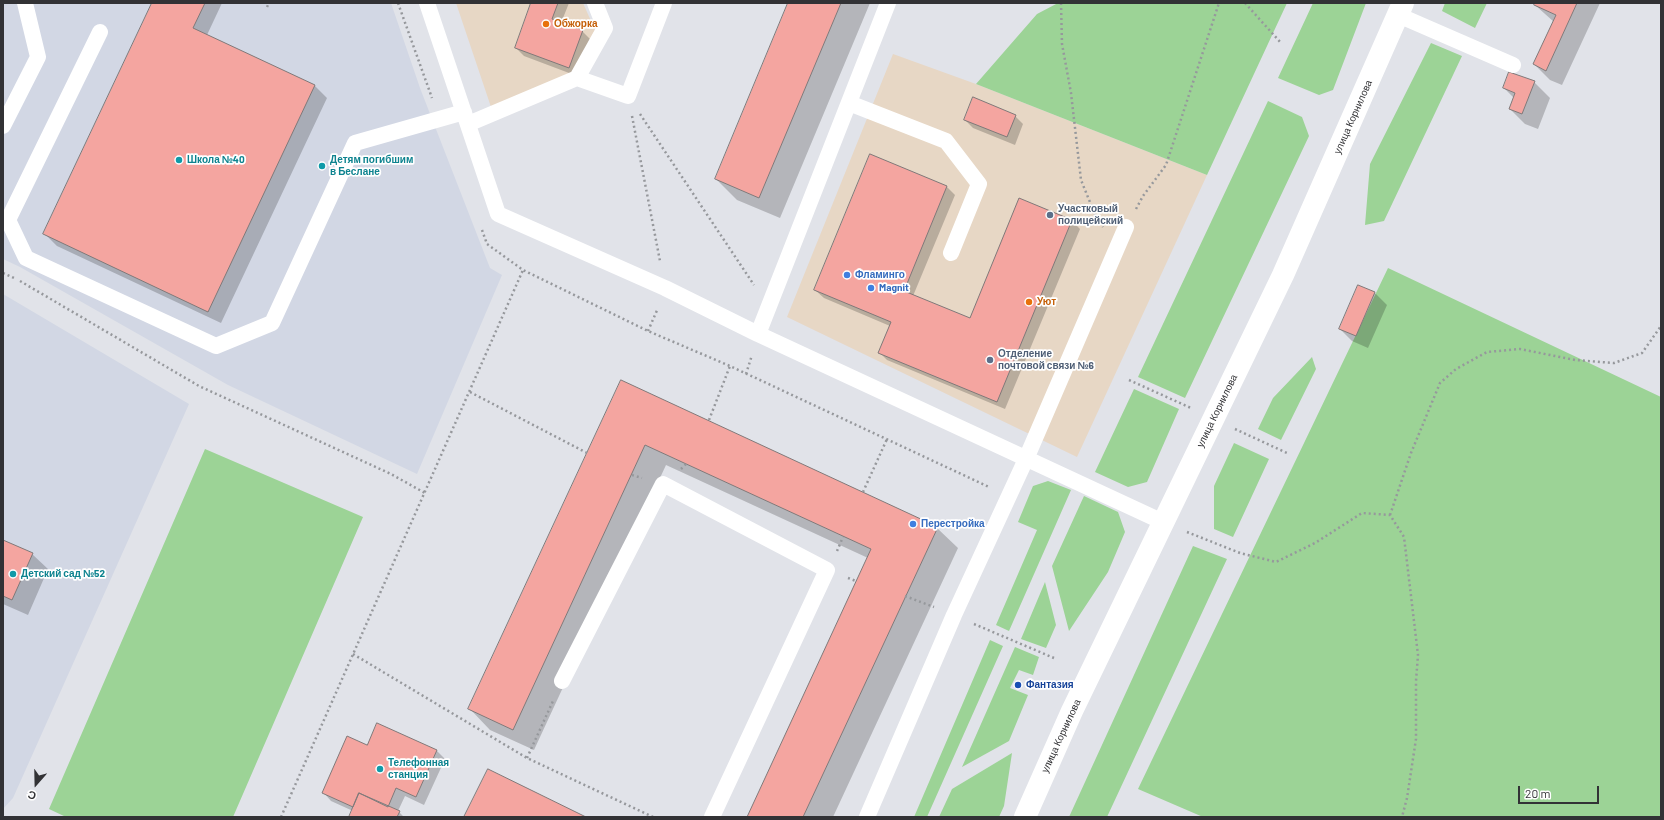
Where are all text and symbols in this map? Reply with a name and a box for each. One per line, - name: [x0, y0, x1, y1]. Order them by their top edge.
- place label: Обжорка: [554, 18, 597, 30]
- marker: Обжорка: [541, 19, 551, 29]
- street label: улица Корнилова: [1331, 78, 1375, 156]
- place label: Школа №40: [187, 154, 245, 166]
- place label: Детям погибшим в Беслане: [330, 154, 413, 178]
- marker: Школа №40: [174, 155, 184, 165]
- marker: Детям погибшим в Беслане: [317, 161, 327, 171]
- place label: Участковый полицейский: [1058, 203, 1123, 226]
- marker: Участковый полицейский: [1045, 210, 1055, 220]
- place label: Фламинго: [855, 269, 905, 281]
- marker: Фламинго: [842, 270, 852, 280]
- place label: Magnit: [879, 282, 909, 294]
- marker: Magnit: [866, 283, 876, 293]
- place label: Уют: [1037, 296, 1056, 308]
- marker: Уют: [1024, 297, 1034, 307]
- place label: Отделение почтовой связи №6: [998, 348, 1094, 372]
- marker: Отделение почтовой связи №6: [985, 355, 995, 365]
- street label: улица Корнилова: [1194, 373, 1240, 449]
- place label: Перестройка: [921, 518, 985, 530]
- marker: Перестройка: [908, 519, 918, 529]
- place label: Детский сад №52: [21, 568, 105, 580]
- marker: Детский сад №52: [8, 569, 18, 579]
- place label: Фантазия: [1026, 679, 1074, 691]
- marker: Фантазия: [1013, 680, 1023, 690]
- street label: улица Корнилова: [1039, 697, 1083, 775]
- place label: Телефонная станция: [388, 757, 449, 780]
- north arrow: [16, 764, 56, 804]
- marker: Телефонная станция: [375, 764, 385, 774]
- scale bar: [1520, 778, 1601, 804]
- text: 20 m: [1525, 786, 1551, 800]
- text: С: [26, 788, 38, 803]

